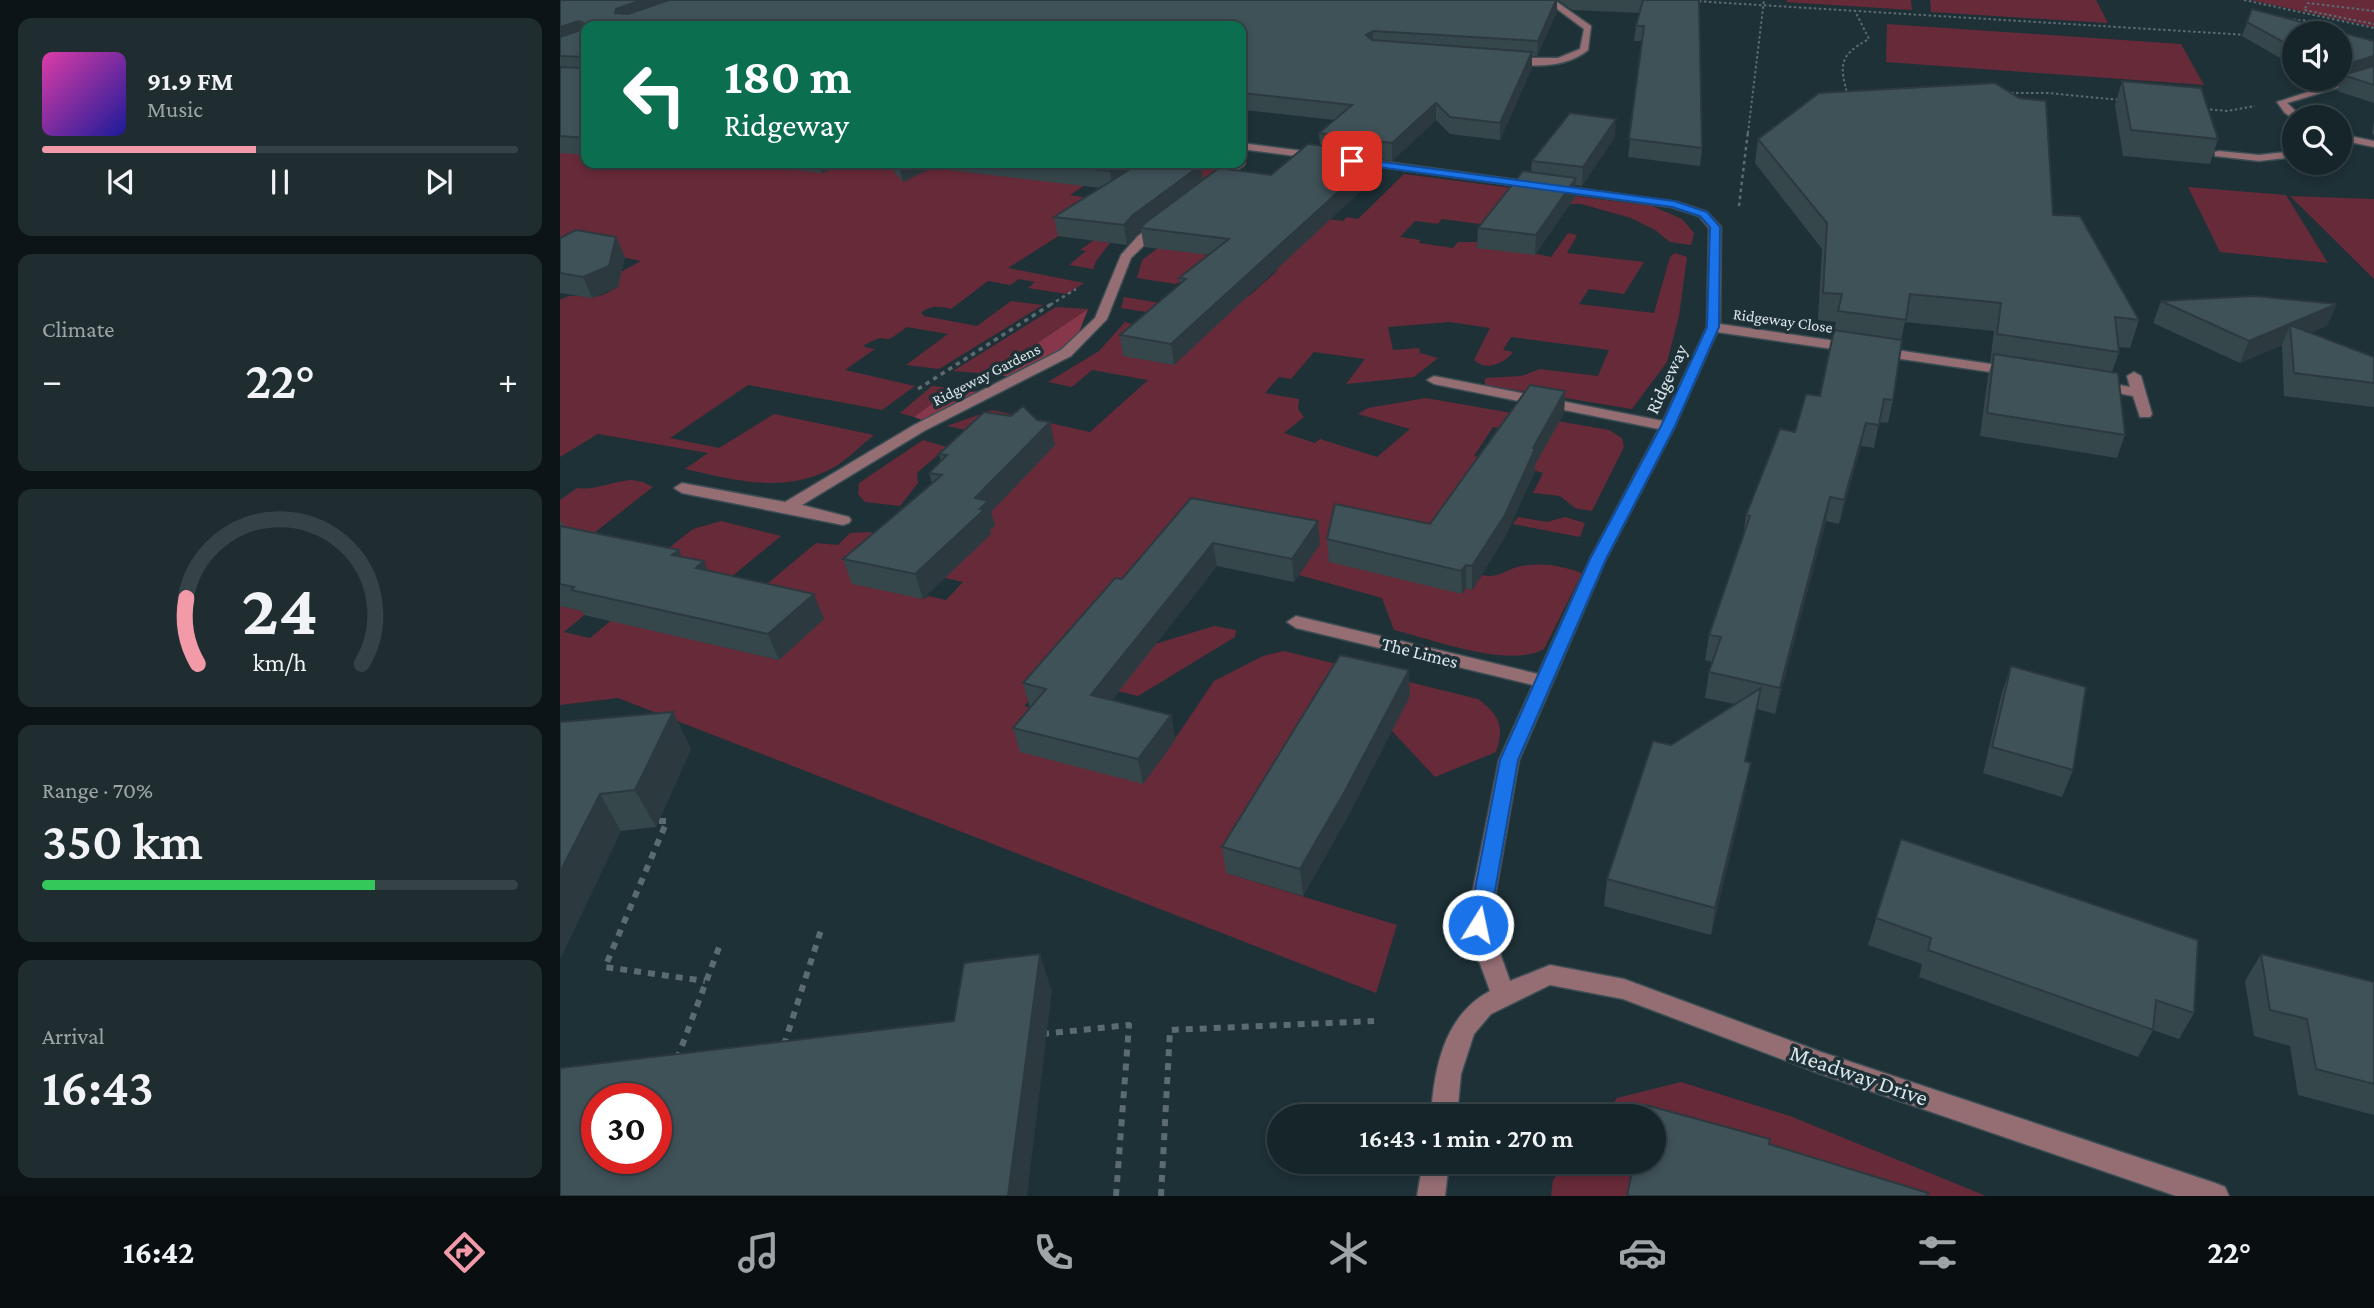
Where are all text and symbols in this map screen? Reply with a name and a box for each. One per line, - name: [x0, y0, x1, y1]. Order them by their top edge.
- map controls: [2282, 21, 2352, 175]
- button: sound: [2282, 21, 2352, 91]
- icon: left: [609, 49, 700, 140]
- text: 180 m: [724, 49, 852, 104]
- text: 91.9 FM: [147, 67, 233, 96]
- text: Music: [147, 96, 203, 122]
- button: search: [2282, 105, 2352, 175]
- text: Ridgeway: [724, 107, 849, 143]
- pin: [1322, 131, 1382, 191]
- icon: arrive: [1333, 142, 1371, 180]
- icon: previous: [102, 163, 140, 201]
- icon: pause: [261, 163, 299, 201]
- icon: next: [420, 163, 458, 201]
- street label: Ridgeway Close: [1732, 305, 1834, 337]
- text: Climate: [42, 316, 114, 342]
- street label: Ridgeway Gardens: [929, 340, 1043, 410]
- street label: Ridgeway: [1641, 341, 1692, 417]
- text: 22°: [245, 351, 315, 409]
- text: −: [42, 359, 62, 401]
- text: +: [498, 359, 518, 401]
- text: 24: [242, 569, 318, 650]
- street label: The Limes: [1379, 633, 1460, 672]
- text: km/h: [253, 649, 307, 676]
- text: Range · 70%: [42, 777, 153, 803]
- text: 350 km: [42, 812, 203, 870]
- position arrow: [1441, 888, 1515, 962]
- text: Arrival: [42, 1023, 105, 1049]
- street label: Meadway Drive: [1787, 1039, 1931, 1111]
- text: 16:43: [42, 1058, 154, 1116]
- speed limit sign: 30: [581, 1083, 672, 1174]
- text: 16:43 · 1 min · 270 m: [1360, 1124, 1573, 1153]
- icon: directions: [440, 1228, 489, 1277]
- icon: music: [734, 1228, 783, 1277]
- icon: phone: [1029, 1228, 1078, 1277]
- icon: climate: [1324, 1228, 1373, 1277]
- icon: car: [1618, 1228, 1667, 1277]
- icon: filters: [1913, 1228, 1962, 1277]
- text: 16:42: [123, 1234, 194, 1270]
- text: 22°: [2207, 1234, 2251, 1270]

